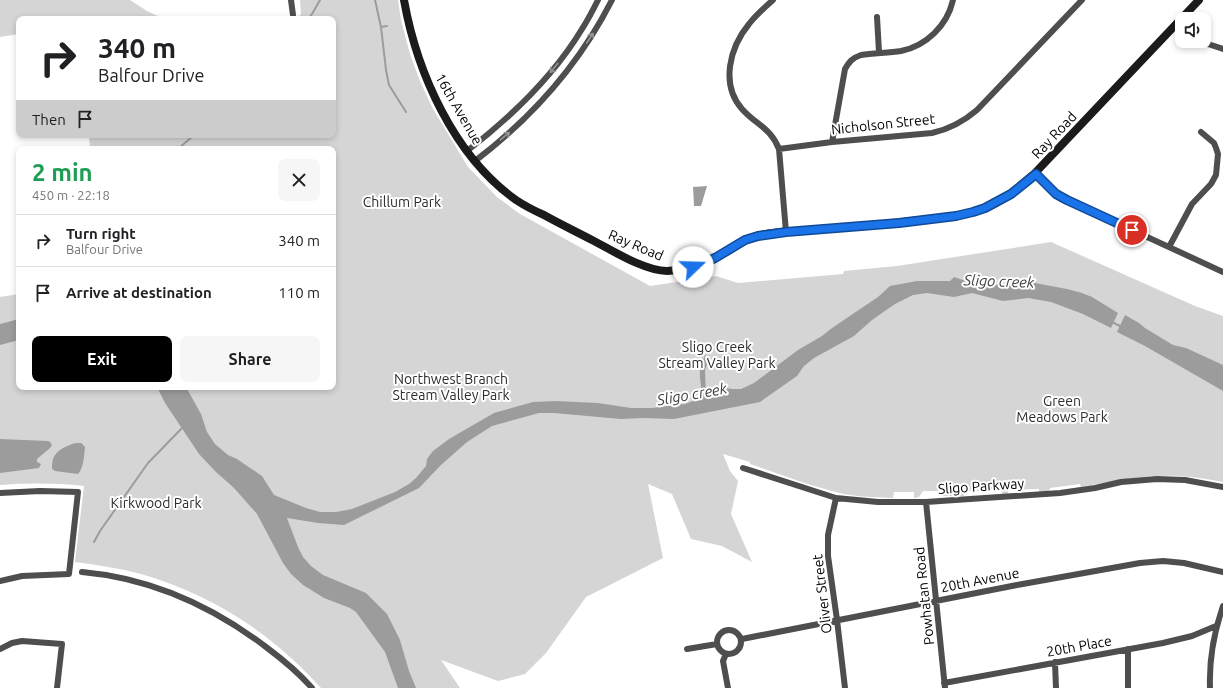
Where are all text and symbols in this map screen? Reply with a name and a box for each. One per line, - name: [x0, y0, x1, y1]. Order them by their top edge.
- map controls: [1175, 12, 1211, 48]
- button: sound: [1175, 12, 1211, 48]
- icon: right: [32, 32, 84, 84]
- text: 340 m: [98, 32, 176, 63]
- one-way arrow: [586, 33, 594, 44]
- one-way arrow: [550, 62, 558, 73]
- text: Balfour Drive: [98, 65, 205, 85]
- street label: 16th Avenue: [432, 71, 486, 147]
- icon: arrive: [74, 108, 96, 130]
- street label: Ray Road: [1028, 108, 1080, 162]
- text: Then: [32, 111, 66, 128]
- street label: Nicholson Street: [830, 111, 936, 137]
- one-way arrow: [500, 132, 511, 141]
- text: 2 min: [32, 159, 93, 186]
- button: close: [278, 159, 320, 201]
- text: 450 m · 22:18: [32, 188, 110, 202]
- park label: Chillum Park: [363, 194, 441, 210]
- pin: [1115, 213, 1149, 247]
- icon: arrive: [1121, 219, 1143, 241]
- text: Turn right: [66, 225, 136, 242]
- street label: Ray Road: [606, 226, 666, 264]
- icon: right: [32, 230, 54, 252]
- text: 340 m: [278, 232, 320, 249]
- text: Balfour Drive: [66, 242, 143, 256]
- position arrow: [672, 246, 714, 288]
- water label: Sligo creek: [962, 271, 1035, 291]
- icon: arrive: [32, 282, 54, 304]
- text: Arrive at destination: [66, 284, 212, 301]
- text: 110 m: [278, 284, 320, 301]
- button: Exit: [32, 336, 172, 382]
- button: Share: [180, 336, 320, 382]
- park label: Sligo Creek Stream Valley Park: [658, 339, 776, 371]
- park label: Northwest Branch Stream Valley Park: [392, 371, 510, 403]
- water label: Sligo creek: [655, 379, 729, 409]
- park label: Green Meadows Park: [1016, 393, 1108, 425]
- street label: Sligo Parkway: [937, 475, 1025, 497]
- park label: Kirkwood Park: [110, 495, 202, 511]
- street label: Powhatan Road: [911, 546, 937, 646]
- street label: Oliver Street: [809, 553, 835, 635]
- street label: 20th Avenue: [939, 565, 1021, 595]
- street label: 20th Place: [1045, 632, 1113, 660]

